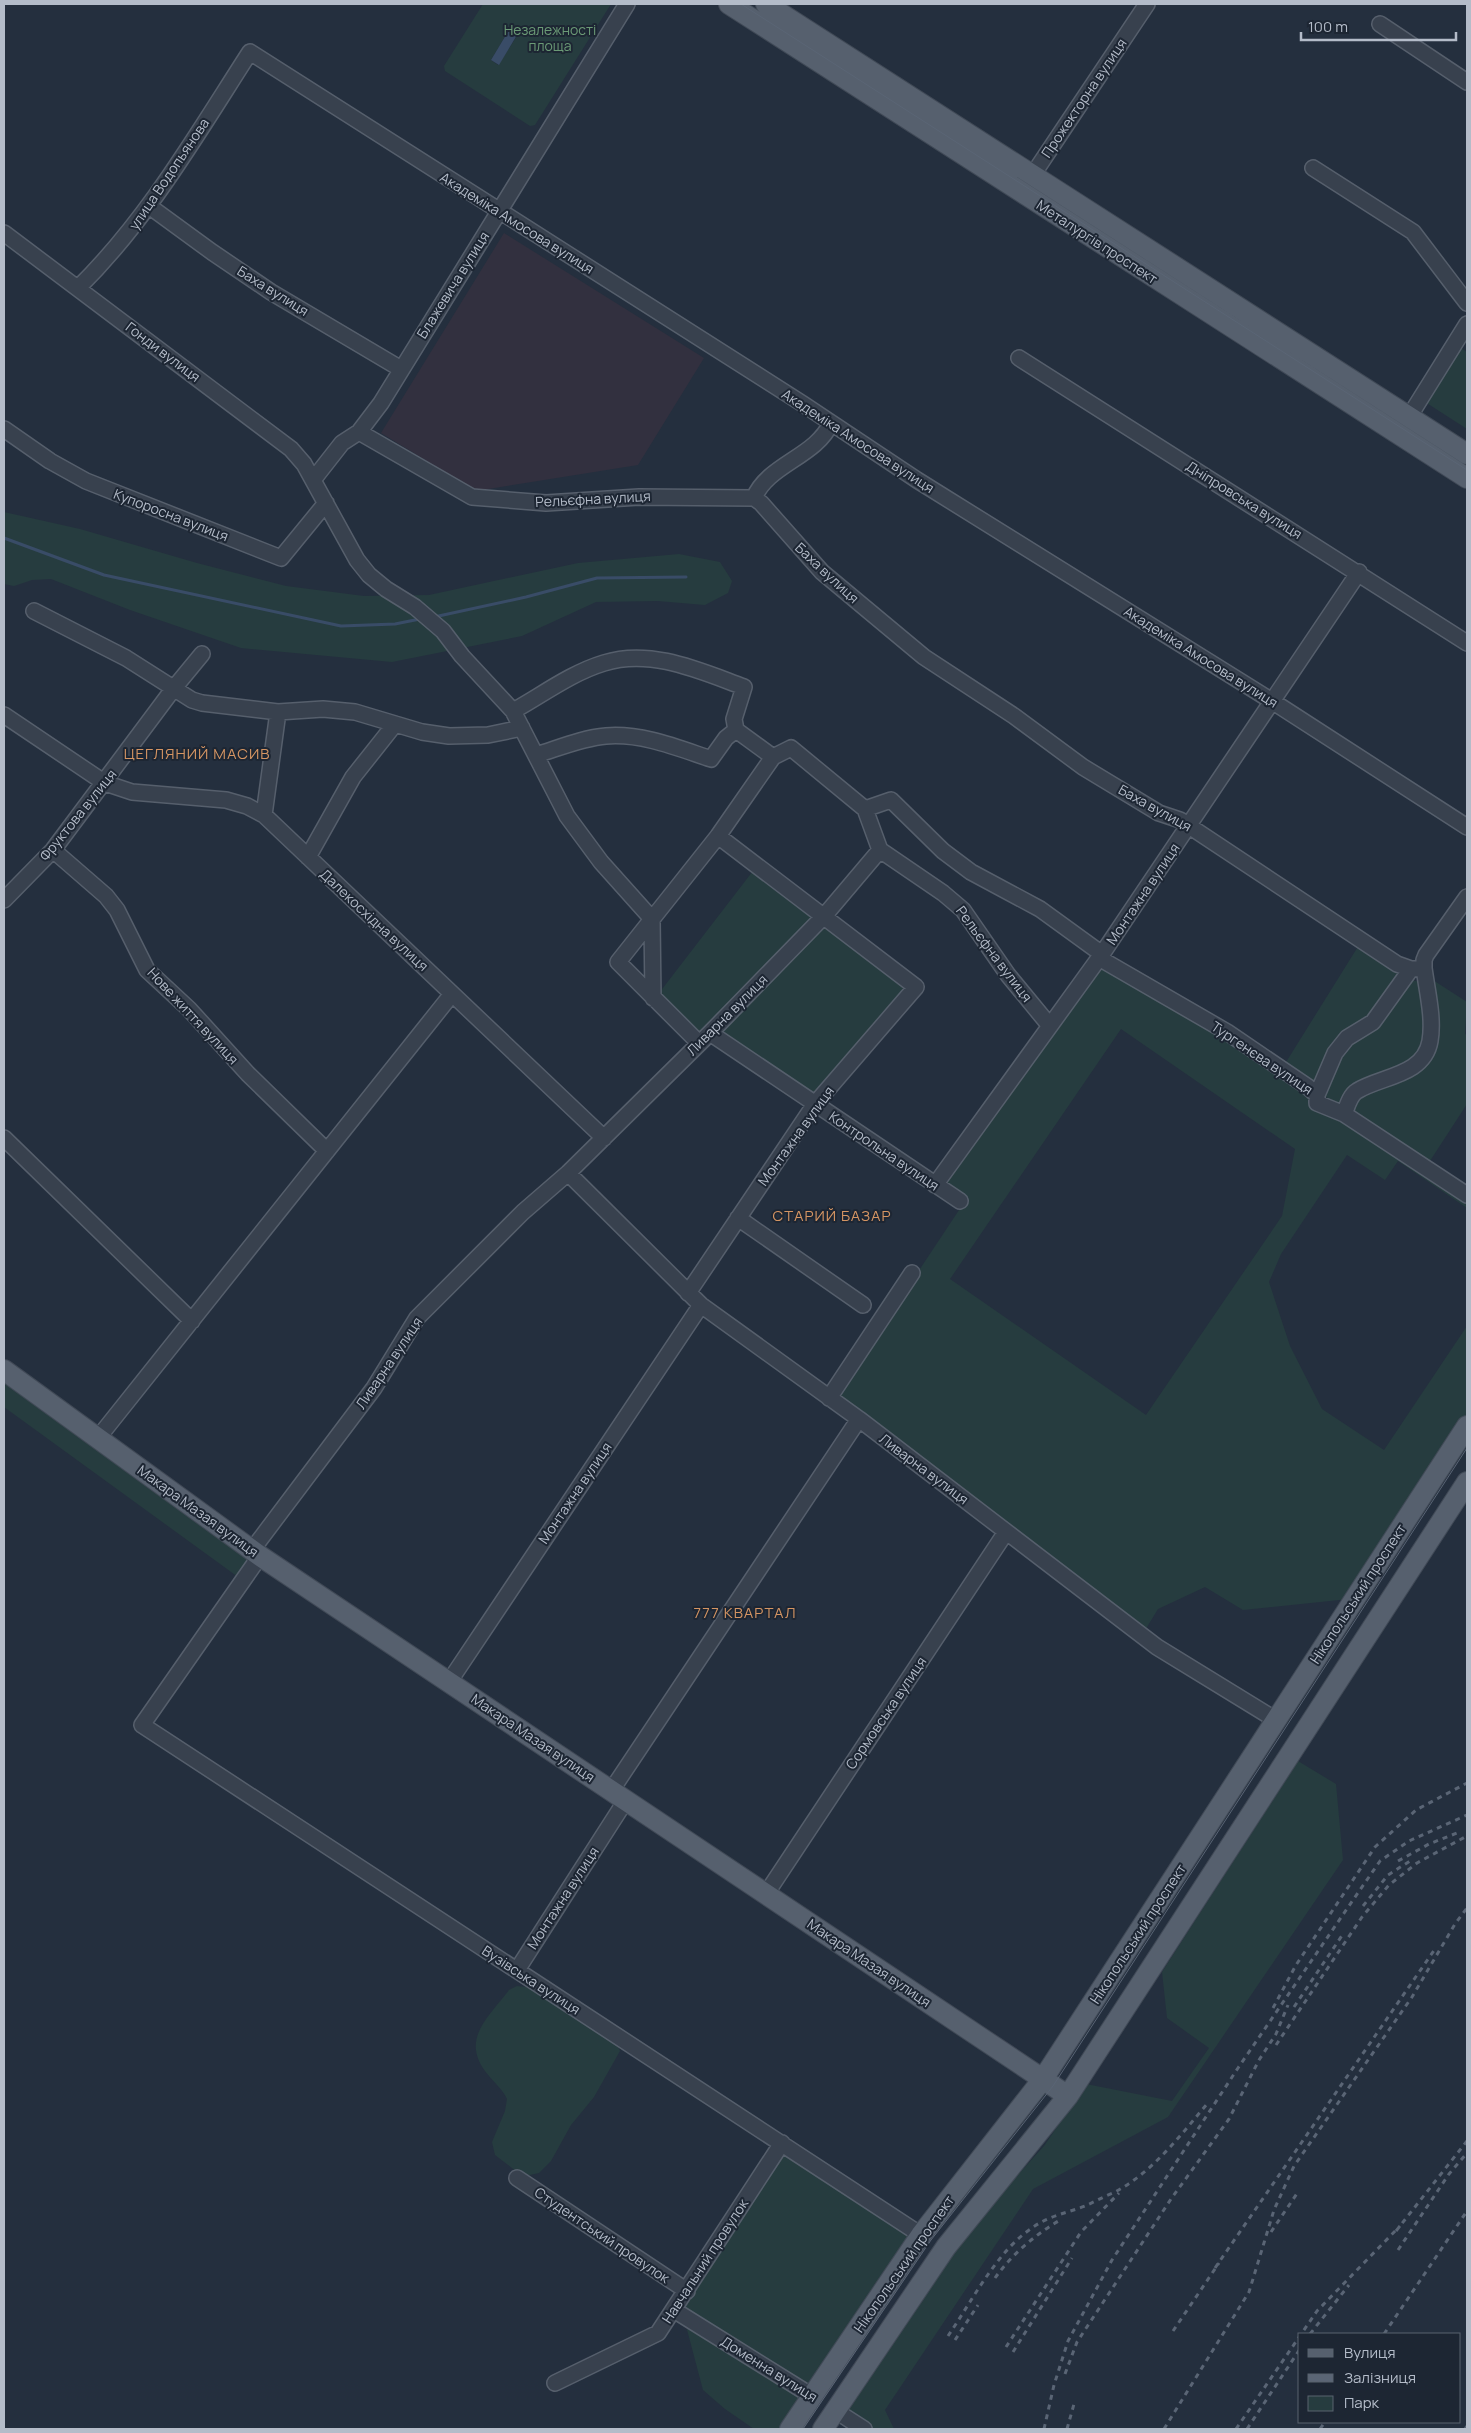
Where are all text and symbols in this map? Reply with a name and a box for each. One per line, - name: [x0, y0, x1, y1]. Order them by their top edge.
- scale bar: [1301, 10, 1456, 42]
- text: 100 m: [1308, 16, 1348, 37]
- park label: Незалежності площа: [504, 20, 596, 55]
- street label: Прожекторна вулиця: [1037, 34, 1131, 161]
- street label: улица Водопьянова: [124, 114, 213, 233]
- street label: Академіка Амосова вулиця: [437, 167, 598, 278]
- street label: Металургів проспект: [1033, 195, 1161, 288]
- street label: Блажевича вулиця: [412, 228, 493, 342]
- street label: Баха вулиця: [234, 261, 313, 320]
- street label: Гонди вулиця: [122, 317, 205, 386]
- street label: Академіка Амосова вулиця: [778, 384, 938, 497]
- street label: Дніпровська вулиця: [1183, 456, 1306, 543]
- street label: Купоросна вулиця: [111, 484, 231, 545]
- street label: Рельєфна вулиця: [535, 486, 651, 511]
- street label: Баха вулиця: [791, 538, 863, 607]
- street label: Академіка Амосова вулиця: [1121, 601, 1282, 712]
- district label: ЦЕГЛЯНИЙ МАСИВ: [124, 743, 270, 764]
- street label: Фруктова вулиця: [35, 765, 120, 864]
- street label: Баха вулиця: [1115, 780, 1195, 835]
- street label: Монтажна вулиця: [1102, 839, 1184, 948]
- street label: Далекосхідна вулиця: [316, 864, 433, 975]
- street label: Рельєфна вулиця: [952, 902, 1037, 1006]
- street label: Нове життя вулиця: [144, 963, 243, 1068]
- street label: Ливарна вулиця: [682, 970, 771, 1059]
- street label: Тургенєва вулиця: [1208, 1016, 1317, 1099]
- street label: Монтажна вулиця: [753, 1082, 838, 1189]
- street label: Контрольна вулиця: [825, 1107, 943, 1195]
- district label: СТАРИЙ БАЗАР: [773, 1205, 891, 1226]
- street label: Ливарна вулиця: [351, 1313, 426, 1412]
- street label: Ливарна вулиця: [876, 1429, 973, 1508]
- street label: Монтажна вулиця: [534, 1438, 616, 1547]
- street label: Макара Мазая вулиця: [134, 1460, 263, 1561]
- street label: Нікопольський проспект: [1305, 1520, 1410, 1667]
- district label: 777 КВАРТАЛ: [693, 1602, 797, 1623]
- street label: Сормовська вулиця: [841, 1653, 930, 1773]
- street label: Макара Мазая вулиця: [468, 1689, 599, 1786]
- street label: Монтажна вулиця: [522, 1843, 603, 1953]
- street label: Нікопольський проспект: [1085, 1860, 1190, 2007]
- street label: Макара Мазая вулиця: [804, 1914, 935, 2011]
- street label: Вузівська вулиця: [478, 1941, 584, 2018]
- street label: Студентський провулок: [531, 2182, 674, 2288]
- street label: Нікопольський проспект: [849, 2191, 958, 2336]
- street label: Навчальний провулок: [657, 2194, 753, 2327]
- street label: Доменна вулиця: [717, 2331, 821, 2406]
- legend: [1298, 2333, 1461, 2423]
- text: Вулиця: [1344, 2342, 1396, 2363]
- text: Залізниця: [1344, 2367, 1416, 2388]
- text: Парк: [1344, 2392, 1380, 2413]

